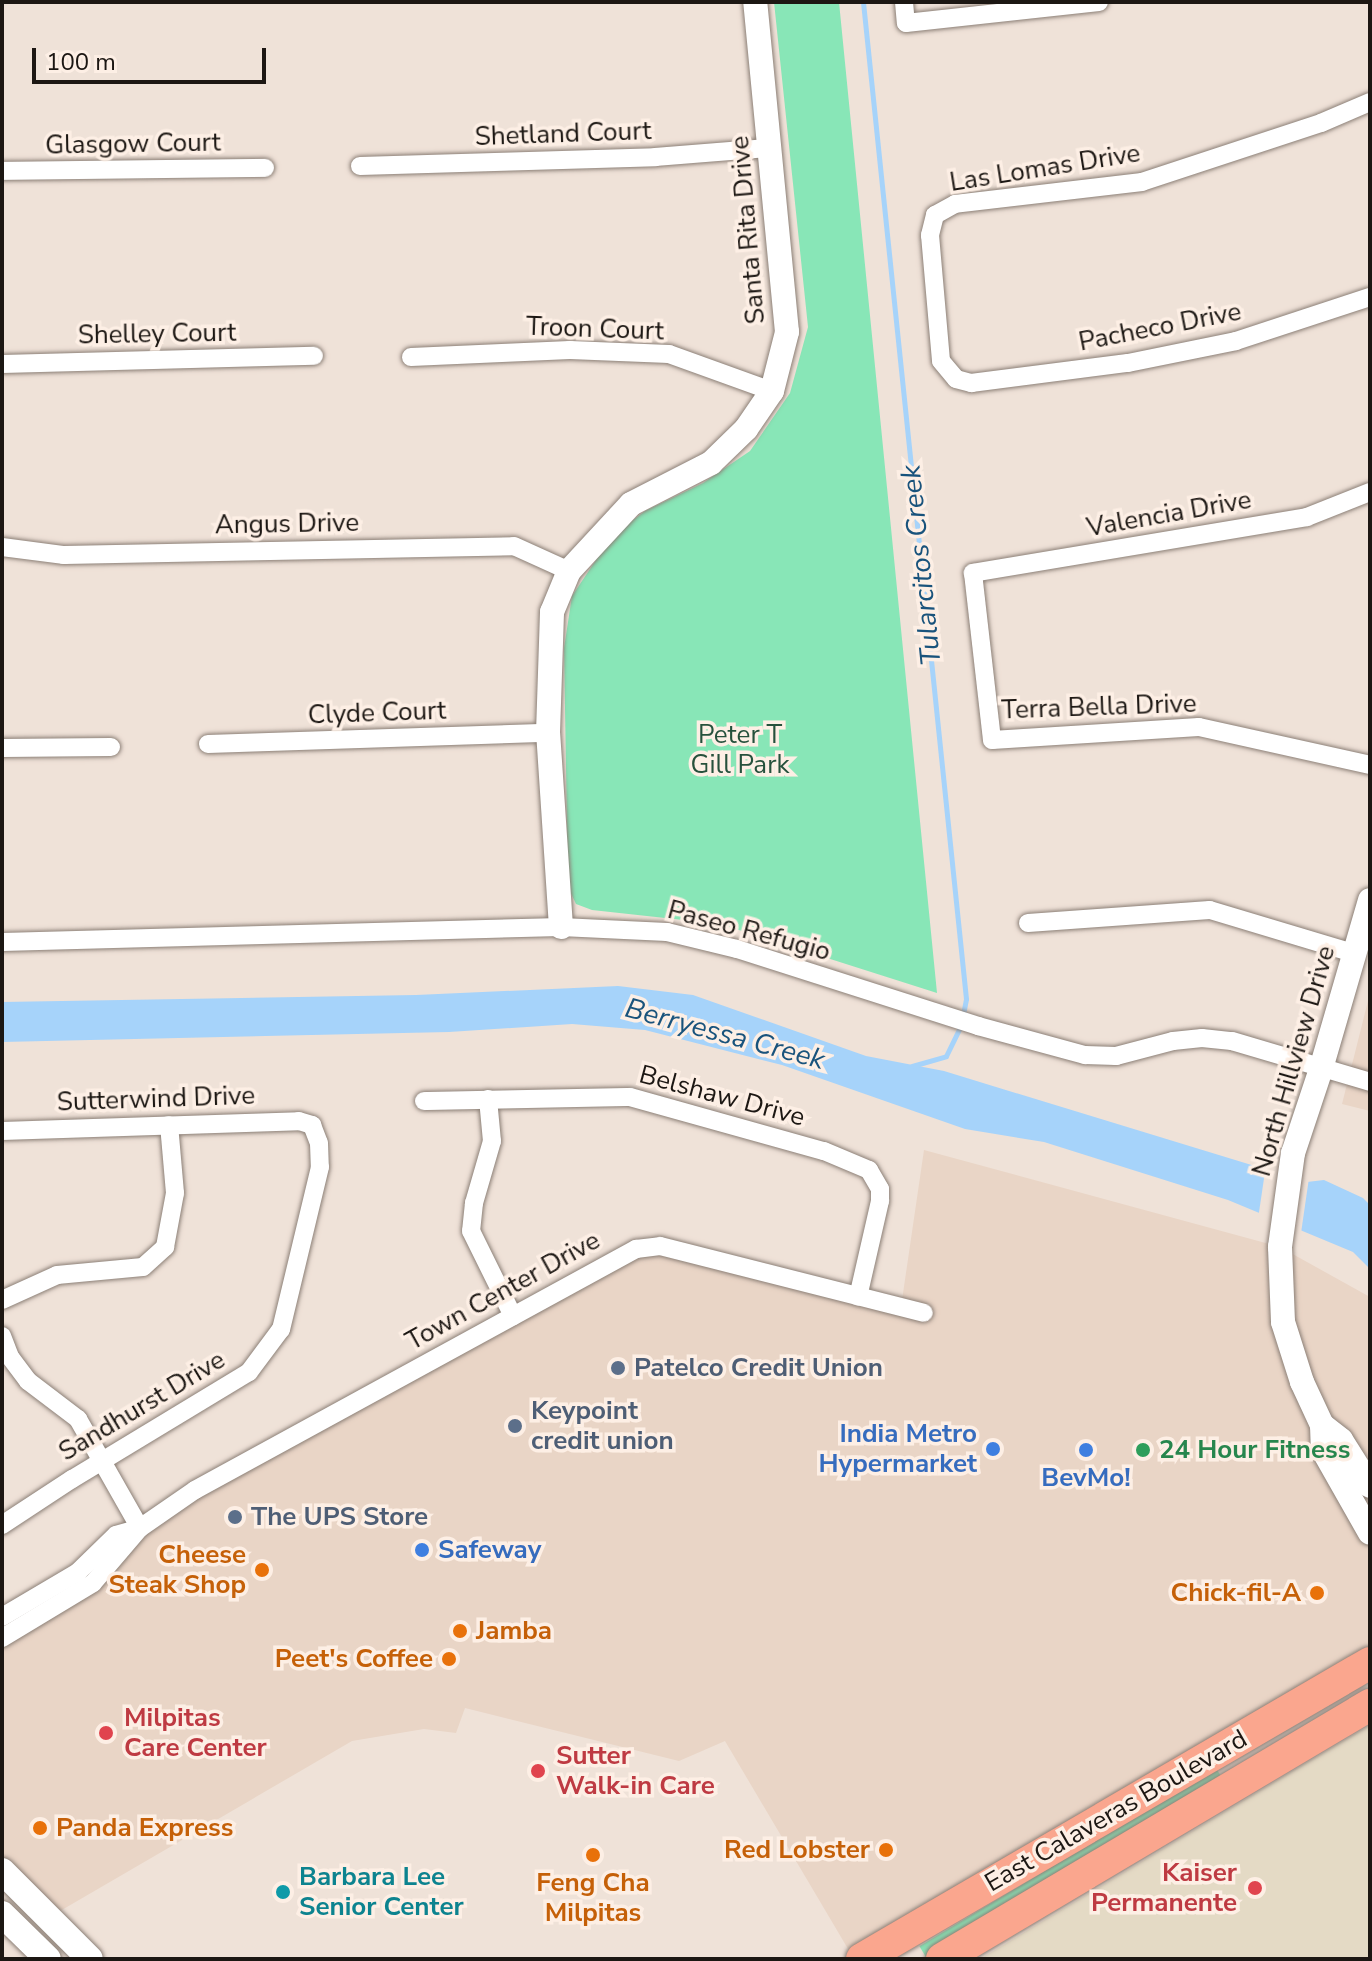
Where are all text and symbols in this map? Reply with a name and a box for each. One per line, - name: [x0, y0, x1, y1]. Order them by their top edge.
- scale bar: [36, 32, 270, 82]
- text: 100 m: [46, 46, 116, 78]
- street label: Shetland Court: [474, 115, 652, 153]
- street label: Glasgow Court: [45, 127, 221, 161]
- street label: Santa Rita Drive: [724, 135, 772, 325]
- street label: Las Lomas Drive: [948, 138, 1142, 198]
- street label: Pacheco Drive: [1076, 296, 1244, 358]
- street label: Troon Court: [526, 311, 664, 347]
- street label: Shelley Court: [78, 317, 236, 351]
- water label: Tularcitos Creek: [894, 463, 948, 667]
- street label: Valencia Drive: [1084, 484, 1254, 544]
- street label: Angus Drive: [215, 507, 359, 541]
- street label: Terra Bella Drive: [1001, 688, 1197, 726]
- street label: Clyde Court: [307, 695, 447, 731]
- park label: Peter T Gill Park: [691, 719, 789, 780]
- street label: Paseo Refugio: [664, 894, 834, 968]
- street label: North Hillview Drive: [1246, 942, 1342, 1180]
- water label: Berryessa Creek: [622, 991, 828, 1077]
- street label: Belshaw Drive: [636, 1059, 808, 1133]
- street label: Sutterwind Drive: [56, 1080, 256, 1118]
- street label: Town Center Drive: [401, 1225, 605, 1357]
- street label: Sandhurst Drive: [53, 1344, 231, 1468]
- place label: Patelco Credit Union: [634, 1352, 883, 1384]
- marker: Patelco Credit Union: [609, 1359, 627, 1377]
- place label: Keypoint credit union: [531, 1395, 674, 1456]
- marker: Keypoint credit union: [506, 1417, 524, 1435]
- place label: India Metro Hypermarket: [818, 1418, 977, 1480]
- place label: 24 Hour Fitness: [1159, 1434, 1350, 1466]
- marker: India Metro Hypermarket: [984, 1440, 1002, 1458]
- marker: BevMo!: [1077, 1441, 1095, 1459]
- marker: 24 Hour Fitness: [1134, 1441, 1152, 1459]
- place label: BevMo!: [1041, 1462, 1131, 1494]
- place label: The UPS Store: [251, 1501, 428, 1533]
- marker: The UPS Store: [226, 1508, 244, 1526]
- place label: Safeway: [438, 1534, 541, 1566]
- place label: Cheese Steak Shop: [108, 1539, 246, 1600]
- marker: Safeway: [413, 1541, 431, 1559]
- marker: Cheese Steak Shop: [253, 1561, 271, 1579]
- place label: Chick-fil-A: [1171, 1577, 1301, 1609]
- marker: Chick-fil-A: [1308, 1584, 1326, 1602]
- place label: Jamba: [476, 1615, 552, 1647]
- marker: Jamba: [451, 1622, 469, 1640]
- place label: Peet's Coffee: [275, 1643, 433, 1675]
- marker: Peet's Coffee: [440, 1650, 458, 1668]
- place label: Milpitas Care Center: [124, 1702, 267, 1764]
- marker: Milpitas Care Center: [95, 1722, 117, 1744]
- street label: East Calaveras Boulevard: [979, 1723, 1253, 1899]
- place label: Sutter Walk-in Care: [556, 1740, 715, 1802]
- marker: Sutter Walk-in Care: [527, 1760, 549, 1782]
- place label: Panda Express: [56, 1812, 233, 1844]
- marker: Panda Express: [31, 1819, 49, 1837]
- place label: Red Lobster: [724, 1834, 870, 1866]
- marker: Red Lobster: [877, 1841, 895, 1859]
- marker: Feng Cha Milpitas: [584, 1846, 602, 1864]
- place label: Kaiser Permanente: [1091, 1857, 1237, 1918]
- place label: Barbara Lee Senior Center: [299, 1861, 464, 1922]
- place label: Feng Cha Milpitas: [536, 1867, 650, 1928]
- marker: Kaiser Permanente: [1244, 1877, 1266, 1899]
- marker: Barbara Lee Senior Center: [274, 1883, 292, 1901]

